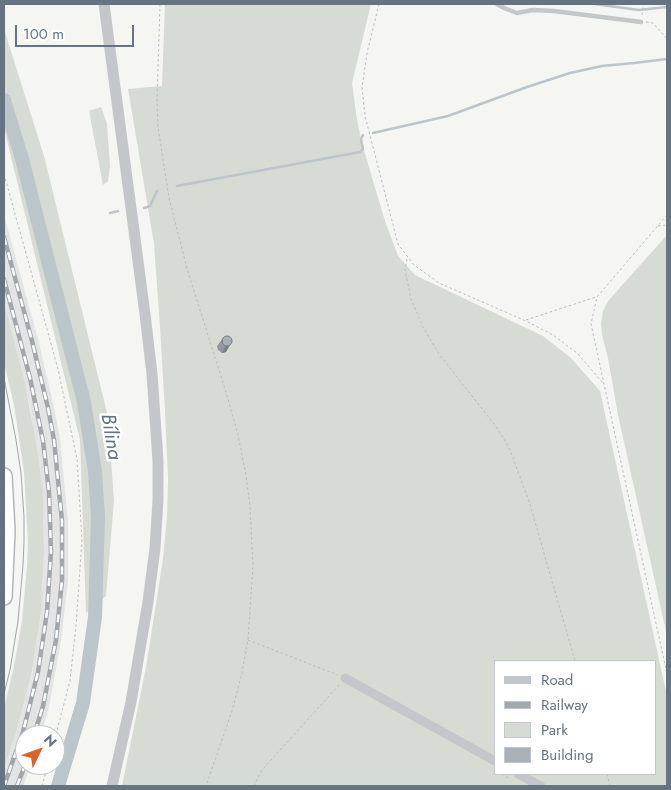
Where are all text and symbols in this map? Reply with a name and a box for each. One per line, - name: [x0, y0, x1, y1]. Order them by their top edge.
- scale bar: [18, 15, 136, 47]
- text: 100 m: [23, 23, 64, 45]
- water label: Bílina: [95, 412, 125, 462]
- legend: [493, 660, 656, 775]
- text: Road: [541, 669, 573, 691]
- text: Railway: [541, 694, 588, 716]
- text: Park: [541, 719, 568, 741]
- north arrow: [15, 725, 65, 775]
- text: N: [39, 730, 62, 751]
- text: Building: [541, 744, 593, 766]

